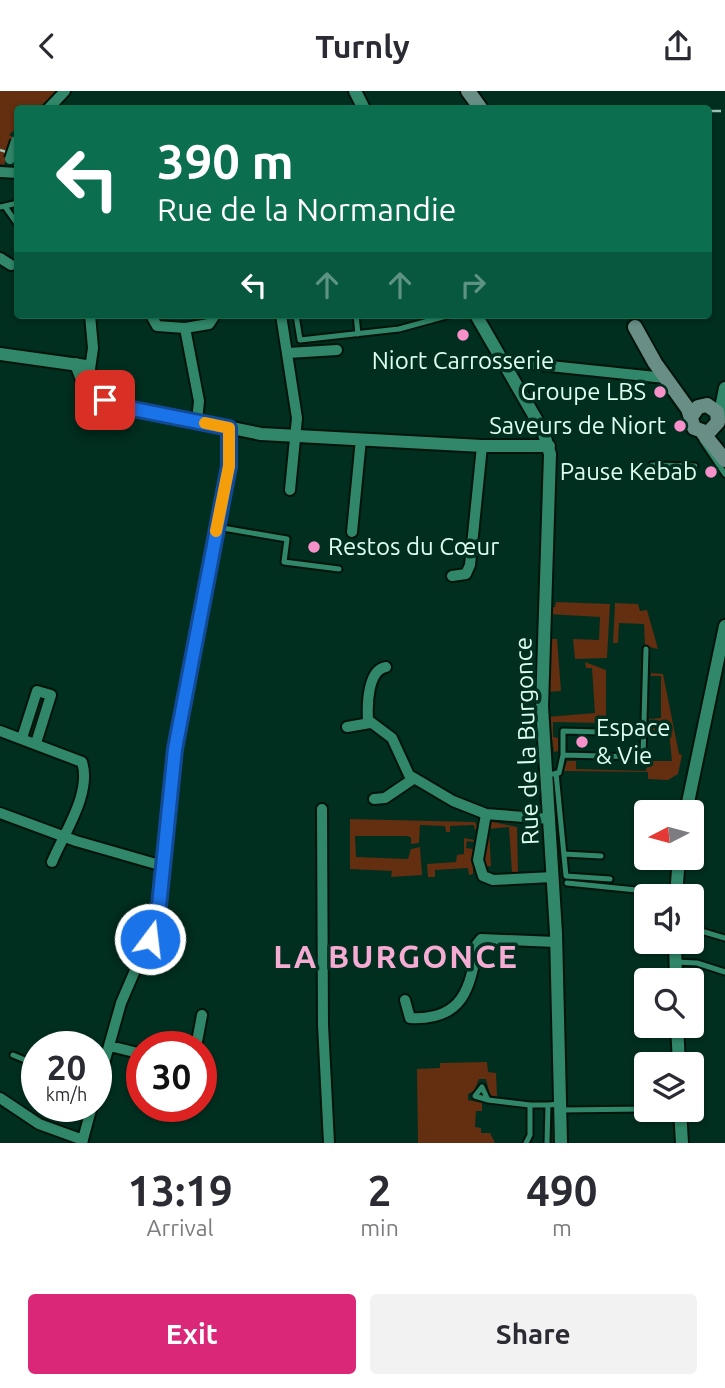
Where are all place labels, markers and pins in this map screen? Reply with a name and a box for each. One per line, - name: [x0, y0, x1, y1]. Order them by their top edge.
- marker: Niort Carrosserie: [455, 327, 471, 343]
- place label: Niort Carrosserie: [372, 347, 554, 374]
- pin: [75, 370, 135, 430]
- place label: Groupe LBS: [520, 378, 646, 405]
- marker: Groupe LBS: [652, 384, 668, 400]
- place label: Saveurs de Niort: [489, 412, 667, 439]
- marker: Saveurs de Niort: [672, 418, 688, 434]
- place label: Pause Kebab: [560, 458, 697, 485]
- marker: Pause Kebab: [703, 464, 719, 480]
- place label: Restos du Cœur: [328, 533, 499, 560]
- marker: Restos du Cœur: [306, 539, 322, 555]
- place label: Espace & Vie: [596, 714, 671, 769]
- marker: Espace & Vie: [574, 734, 590, 750]

